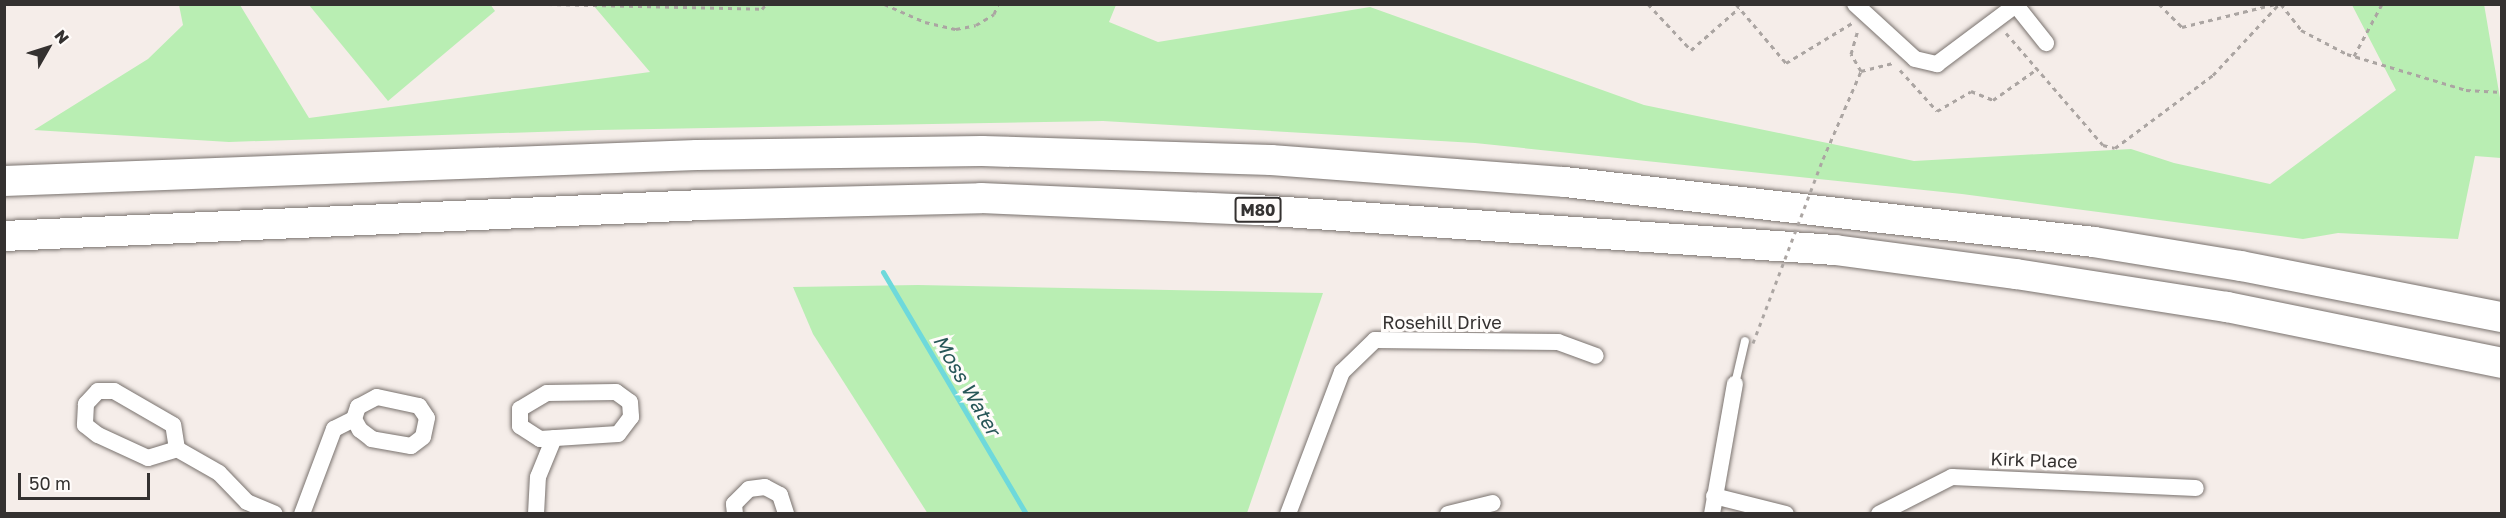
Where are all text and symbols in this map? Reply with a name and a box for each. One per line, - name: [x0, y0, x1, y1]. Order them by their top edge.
- north arrow: [18, 18, 78, 78]
- text: N: [50, 26, 74, 48]
- road number: M80: [1234, 197, 1282, 223]
- street label: Rosehill Drive: [1382, 311, 1502, 333]
- water label: Moss Water: [929, 330, 1005, 440]
- street label: Kirk Place: [1990, 448, 2078, 472]
- scale bar: [21, 461, 153, 499]
- text: 50 m: [29, 472, 71, 494]

